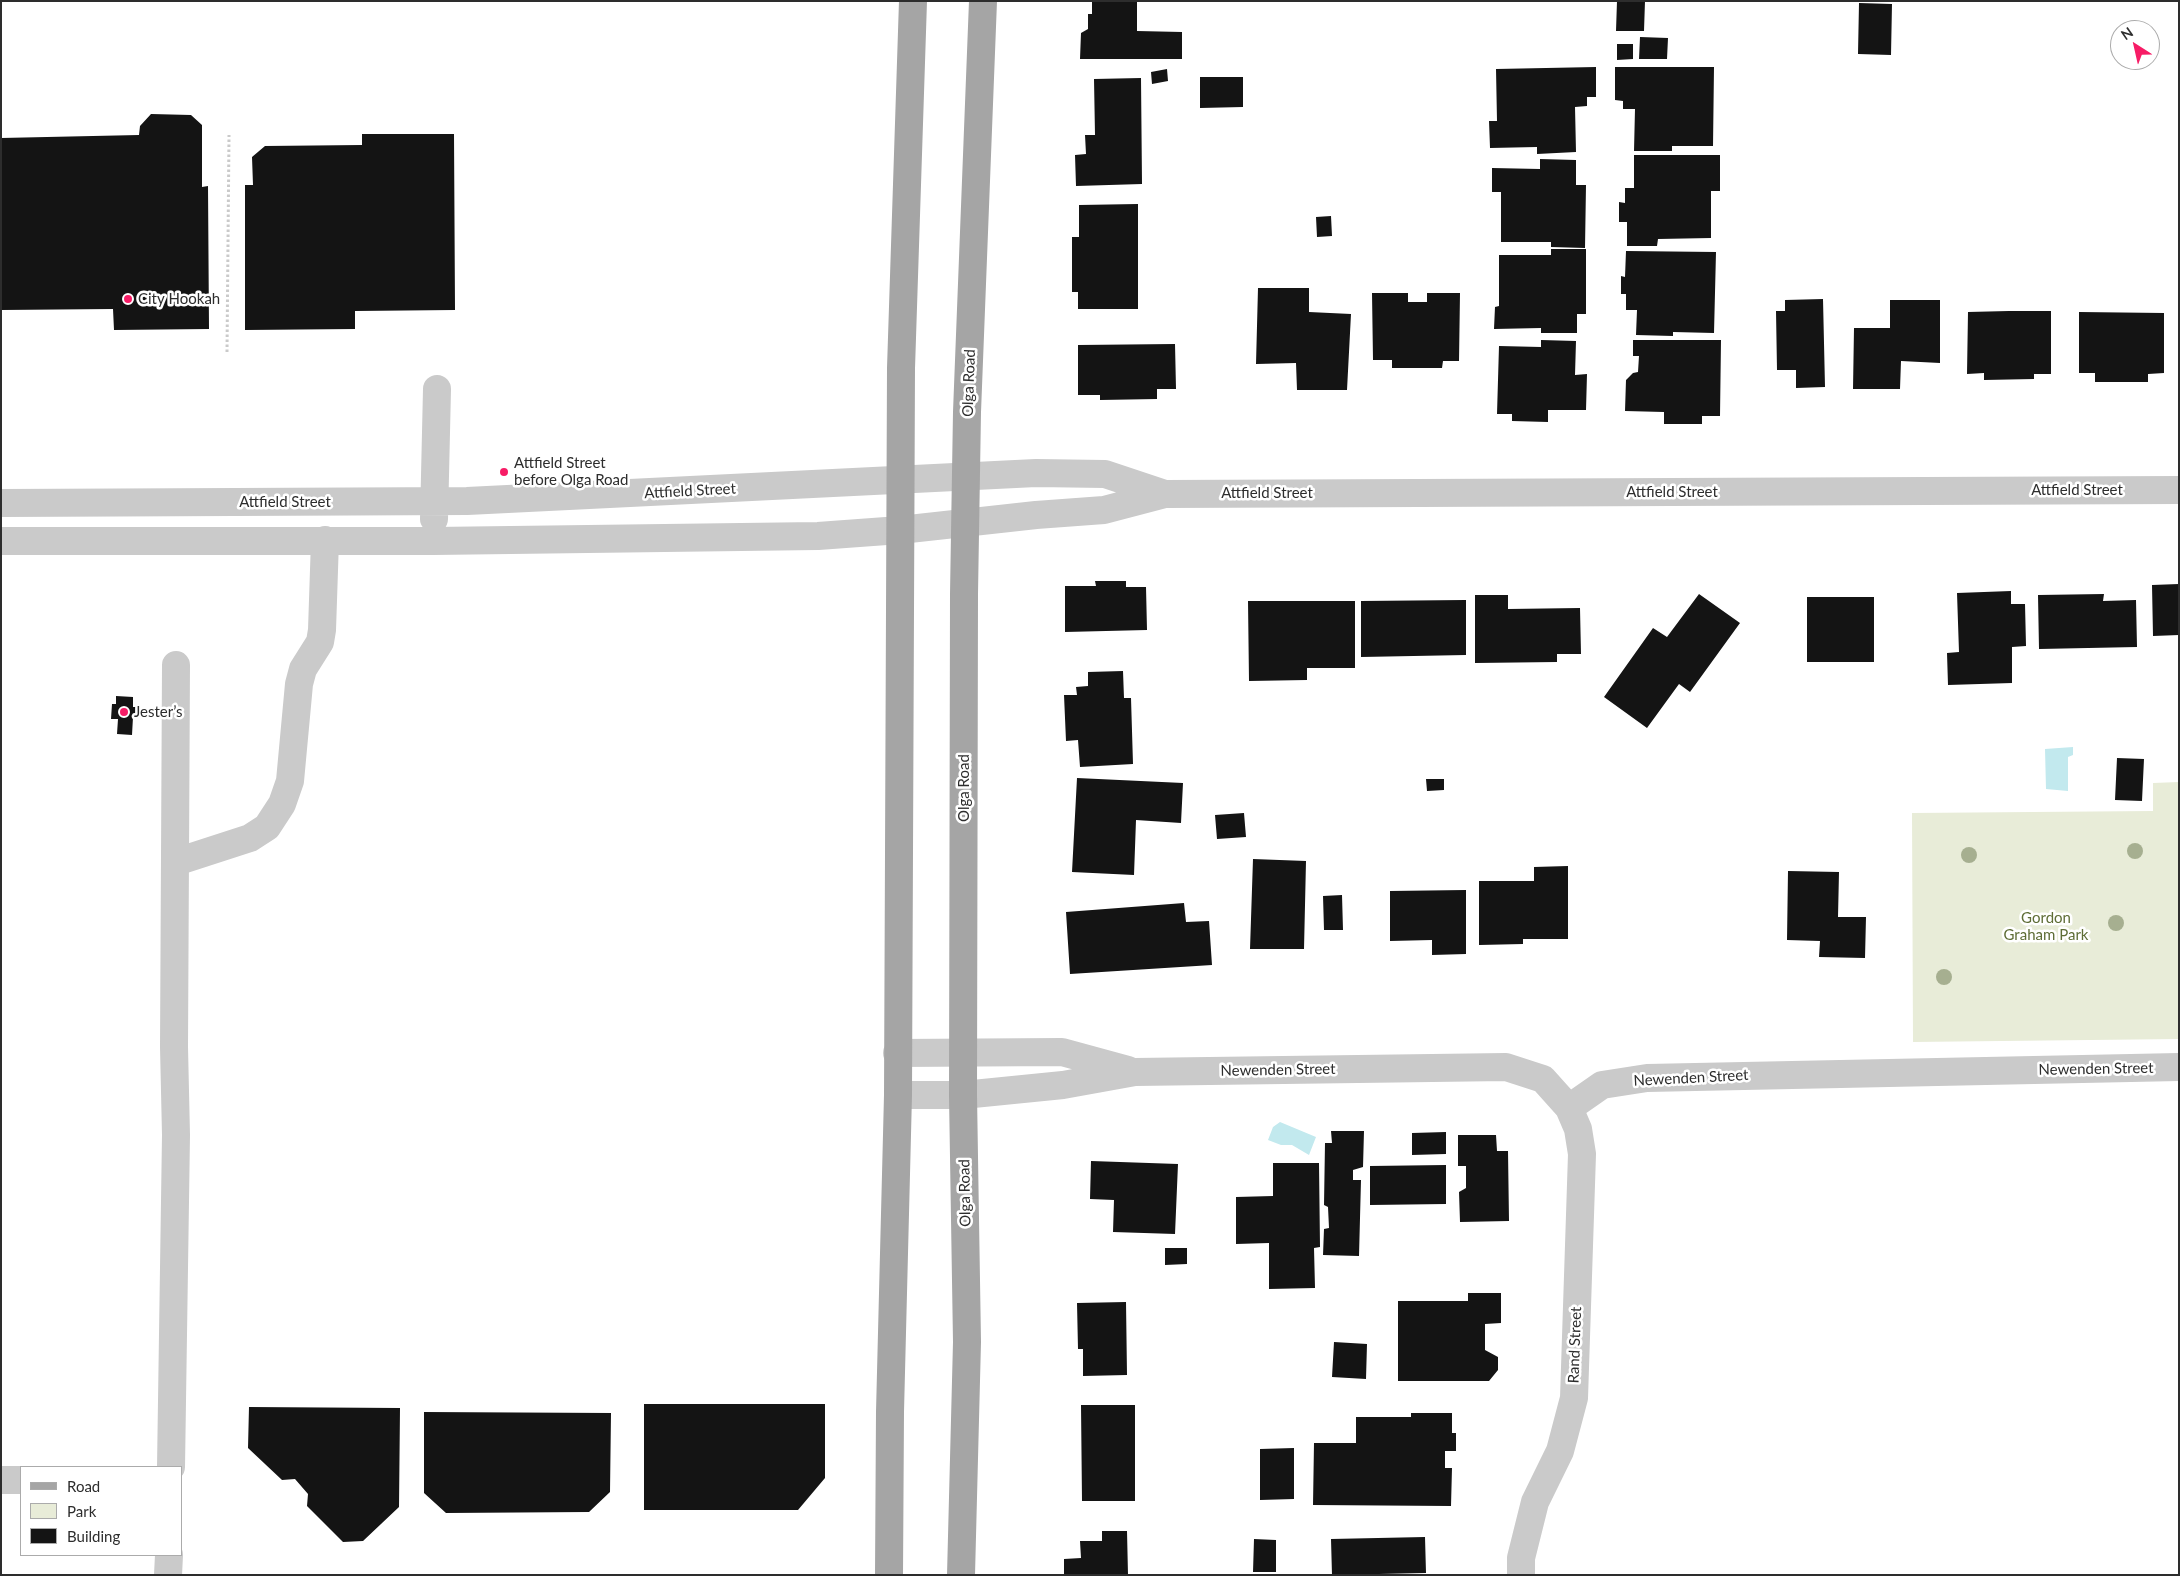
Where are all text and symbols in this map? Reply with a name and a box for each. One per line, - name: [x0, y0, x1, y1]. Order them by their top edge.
- north arrow: [2110, 20, 2160, 70]
- text: N: [2117, 23, 2136, 43]
- place label: City Hookah: [138, 290, 220, 308]
- marker: City Hookah: [122, 293, 134, 305]
- street label: Olga Road: [959, 349, 979, 417]
- place label: Attfield Street before Olga Road: [514, 454, 628, 489]
- marker: Attfield Street before Olga Road: [498, 466, 510, 478]
- street label: Attfield Street: [644, 480, 736, 502]
- street label: Attfield Street: [2031, 481, 2123, 499]
- street label: Attfield Street: [1626, 483, 1718, 501]
- street label: Attfield Street: [1221, 484, 1313, 502]
- street label: Attfield Street: [239, 493, 331, 511]
- place label: Jester’s: [134, 703, 183, 721]
- marker: Jester’s: [118, 706, 130, 718]
- street label: Olga Road: [955, 754, 973, 822]
- park label: Gordon Graham Park: [2004, 909, 2088, 944]
- street label: Newenden Street: [2038, 1059, 2154, 1079]
- street label: Newenden Street: [1220, 1060, 1336, 1080]
- street label: Newenden Street: [1633, 1066, 1749, 1090]
- street label: Olga Road: [955, 1159, 975, 1227]
- street label: Rand Street: [1565, 1306, 1585, 1384]
- legend: [20, 1466, 182, 1556]
- text: Road: [67, 1477, 100, 1495]
- text: Park: [67, 1502, 96, 1520]
- text: Building: [67, 1527, 120, 1545]

